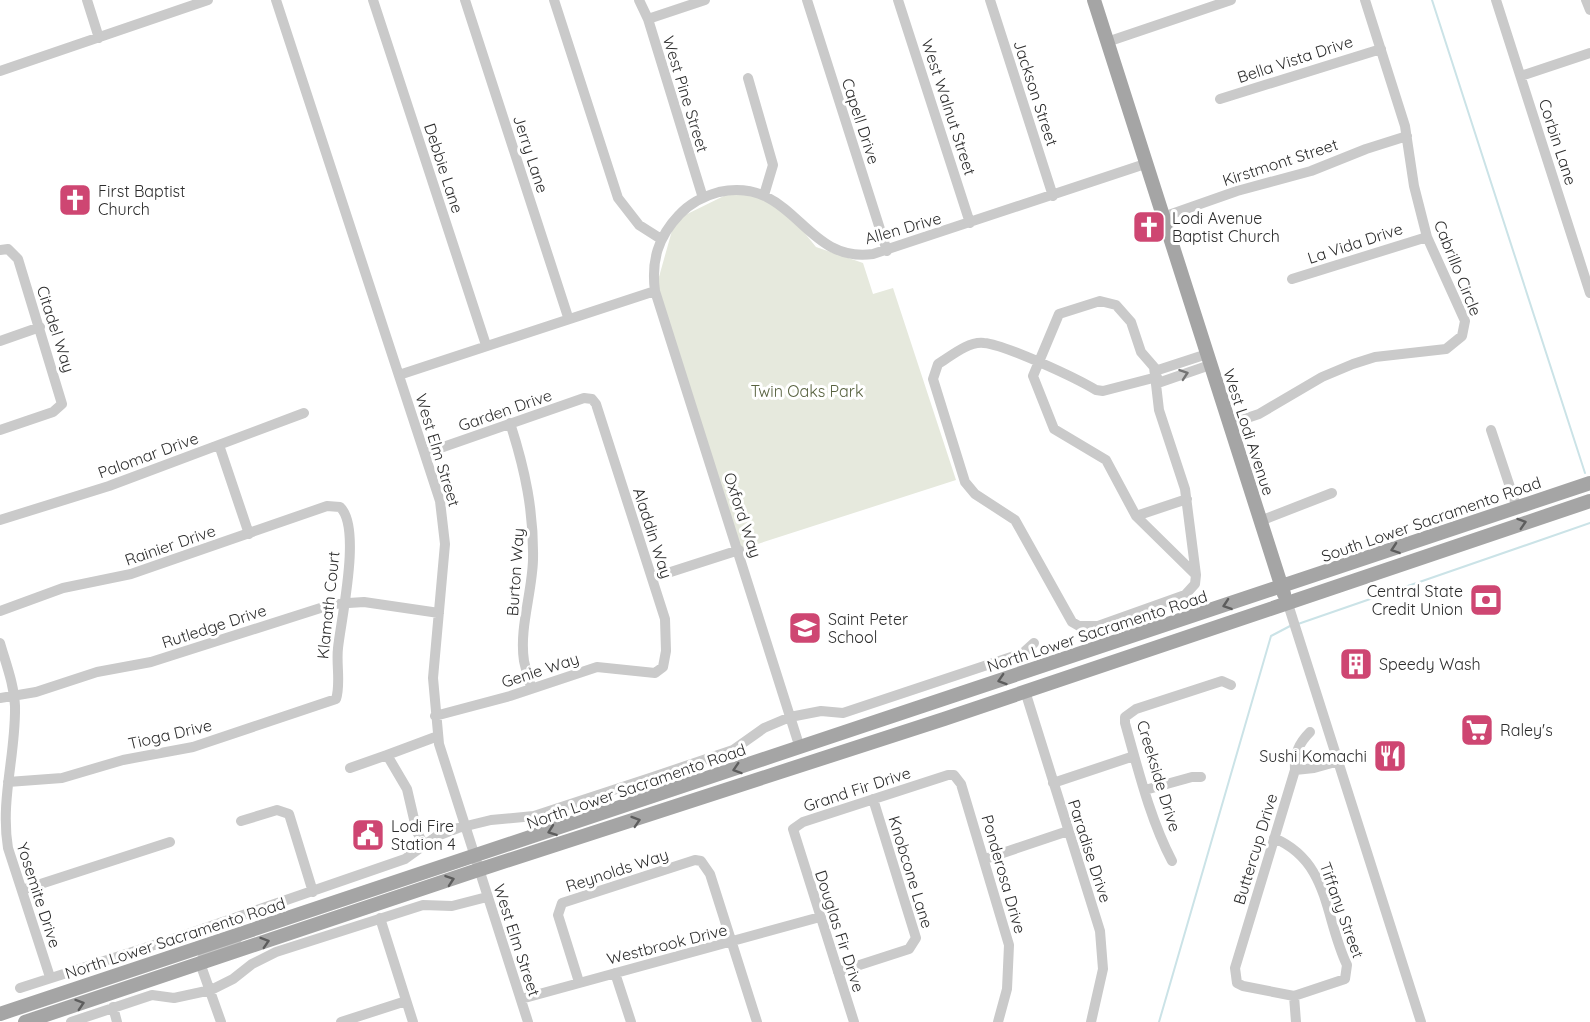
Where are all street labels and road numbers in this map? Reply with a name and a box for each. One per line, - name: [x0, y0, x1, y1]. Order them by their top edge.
- street label: Bella Vista Drive: [1235, 31, 1355, 87]
- street label: West Pine Street: [659, 33, 713, 155]
- street label: West Walnut Street: [918, 36, 980, 178]
- street label: Jackson Street: [1009, 38, 1063, 148]
- street label: Capell Drive: [838, 76, 884, 166]
- street label: Corbin Lane: [1535, 96, 1581, 188]
- street label: Jerry Lane: [509, 113, 553, 195]
- street label: Debbie Lane: [420, 120, 468, 216]
- street label: Kirstmont Street: [1220, 134, 1340, 190]
- street label: Allen Drive: [862, 208, 944, 248]
- street label: Cabrillo Circle: [1430, 217, 1486, 319]
- street label: La Vida Drive: [1305, 218, 1405, 268]
- street label: Citadel Way: [33, 283, 79, 375]
- street label: West Lodi Avenue: [1219, 366, 1279, 498]
- street label: Garden Drive: [456, 385, 554, 435]
- street label: West Elm Street: [411, 391, 465, 509]
- street label: Palomar Drive: [95, 428, 201, 482]
- street label: Oxford Way: [720, 470, 766, 560]
- street label: South Lower Sacramento Road: [1319, 472, 1543, 566]
- street label: Aladdin Way: [629, 485, 677, 581]
- street label: Rainier Drive: [122, 520, 218, 570]
- street label: Burton Way: [502, 527, 528, 617]
- street label: Klamath Court: [312, 550, 344, 660]
- street label: North Lower Sacramento Road: [984, 586, 1210, 676]
- street label: Rutledge Drive: [159, 600, 269, 652]
- street label: Genie Way: [499, 648, 581, 692]
- street label: Tioga Drive: [126, 715, 214, 753]
- street label: Creekside Drive: [1133, 718, 1185, 834]
- street label: North Lower Sacramento Road: [524, 739, 748, 833]
- street label: Grand Fir Drive: [801, 762, 913, 816]
- street label: Buttercup Drive: [1229, 791, 1281, 907]
- street label: Paradise Drive: [1064, 797, 1116, 905]
- street label: Ponderosa Drive: [977, 812, 1031, 936]
- street label: Knobcone Lane: [884, 813, 938, 931]
- street label: Yosemite Drive: [13, 840, 65, 950]
- street label: Reynolds Way: [563, 844, 671, 896]
- street label: Tiffany Street: [1315, 859, 1369, 961]
- street label: Douglas Fir Drive: [811, 868, 869, 994]
- street label: West Elm Street: [489, 881, 545, 999]
- street label: North Lower Sacramento Road: [62, 893, 288, 983]
- street label: Westbrook Drive: [605, 919, 729, 969]

